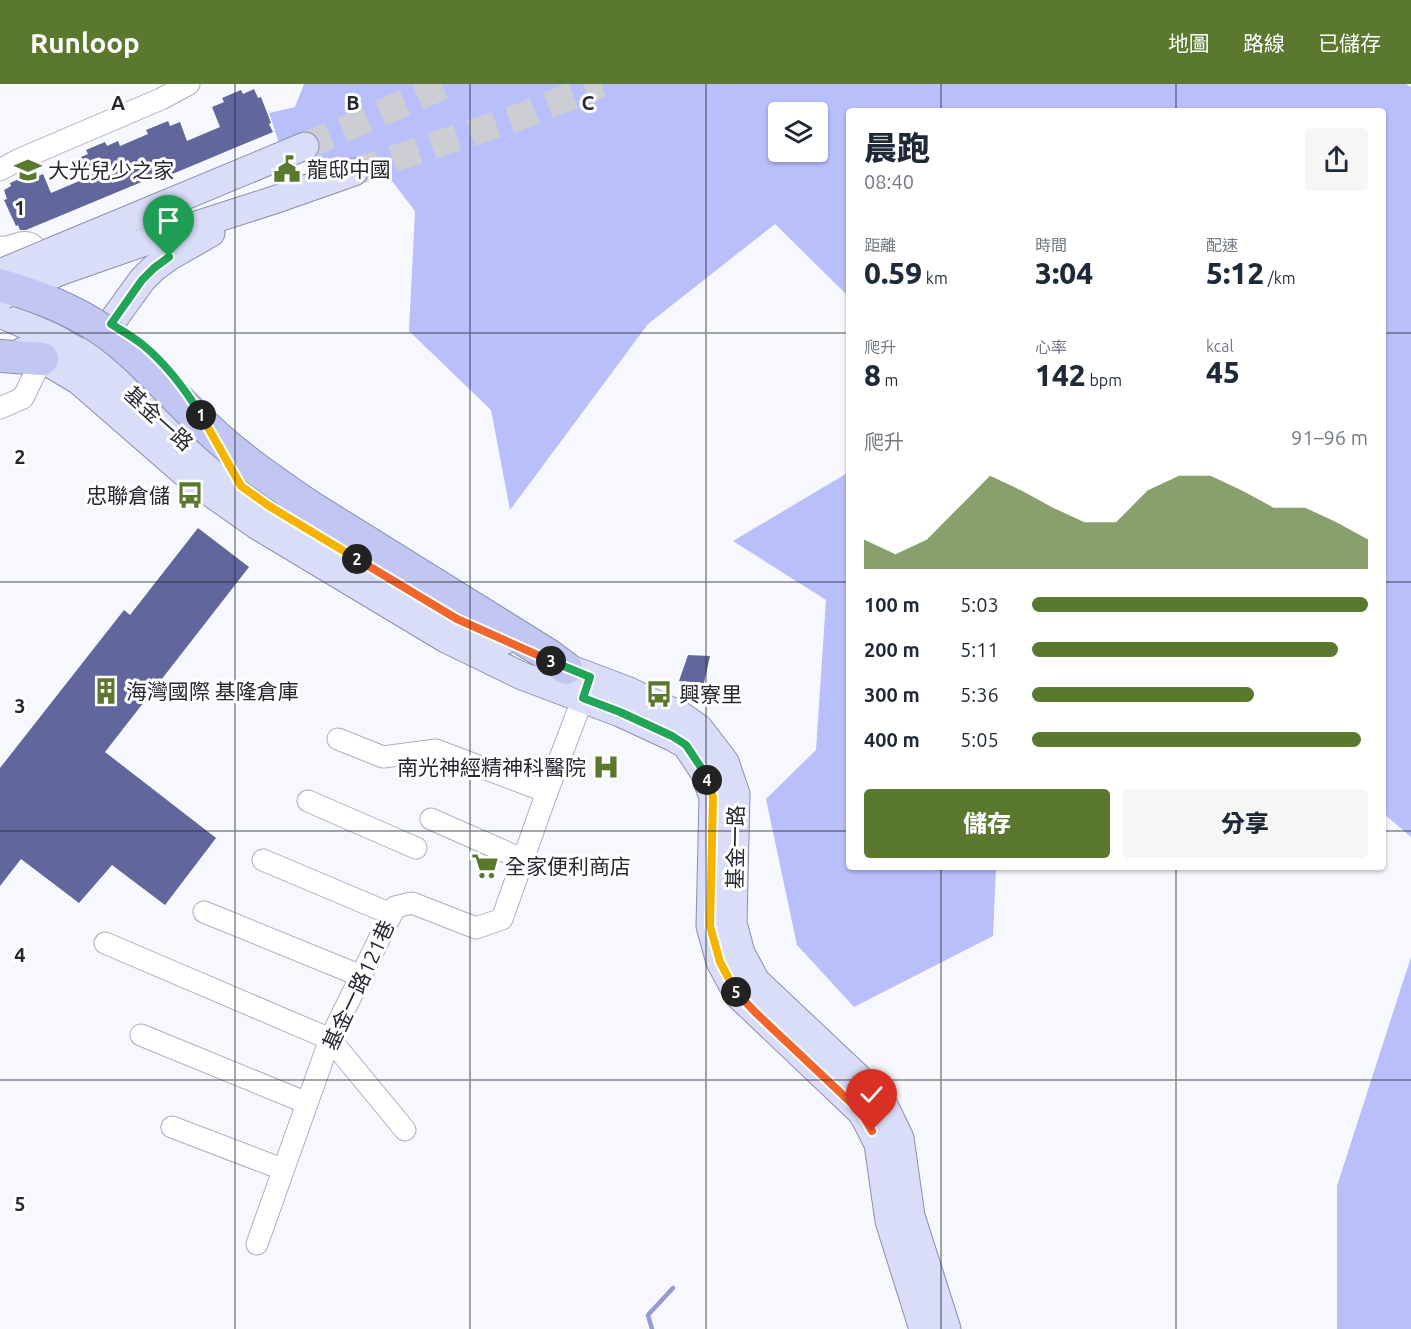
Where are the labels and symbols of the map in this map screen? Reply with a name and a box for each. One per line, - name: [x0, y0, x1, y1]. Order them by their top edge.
- text: A: [111, 91, 125, 114]
- text: B: [346, 91, 360, 114]
- text: C: [582, 91, 595, 114]
- public building icon: 龍邸中國: [272, 154, 302, 184]
- school or university icon: 大光兒少之家: [13, 155, 43, 185]
- place label: 龍邸中國: [307, 157, 391, 181]
- place label: 大光兒少之家: [48, 158, 174, 182]
- pin: [143, 195, 194, 257]
- text: 1: [14, 196, 26, 219]
- street label: 基金一路: [120, 381, 198, 455]
- pin: 1: [186, 400, 216, 430]
- text: 2: [14, 445, 26, 468]
- bus stop icon: 忠聯倉儲: [175, 480, 205, 510]
- place label: 忠聯倉儲: [86, 483, 170, 507]
- pin: 2: [342, 544, 372, 574]
- pin: 3: [536, 646, 566, 676]
- building icon: 海灣國際 基隆倉庫: [91, 676, 121, 706]
- place label: 海灣國際 基隆倉庫: [126, 679, 299, 703]
- bus stop icon: 興寮里: [644, 679, 674, 709]
- place label: 興寮里: [679, 682, 742, 706]
- text: 3: [14, 694, 26, 717]
- hospital icon: 南光神經精神科醫院: [591, 752, 621, 782]
- place label: 南光神經精神科醫院: [397, 755, 586, 779]
- pin: 4: [692, 765, 722, 795]
- street label: 基金一路: [722, 805, 748, 889]
- supermarket icon: 全家便利商店: [470, 851, 500, 881]
- place label: 全家便利商店: [505, 854, 631, 878]
- street label: 基金一路121巷: [317, 916, 399, 1054]
- text: 4: [14, 943, 26, 966]
- pin: 5: [721, 977, 751, 1007]
- pin: [846, 1069, 897, 1131]
- text: 5: [14, 1192, 26, 1215]

